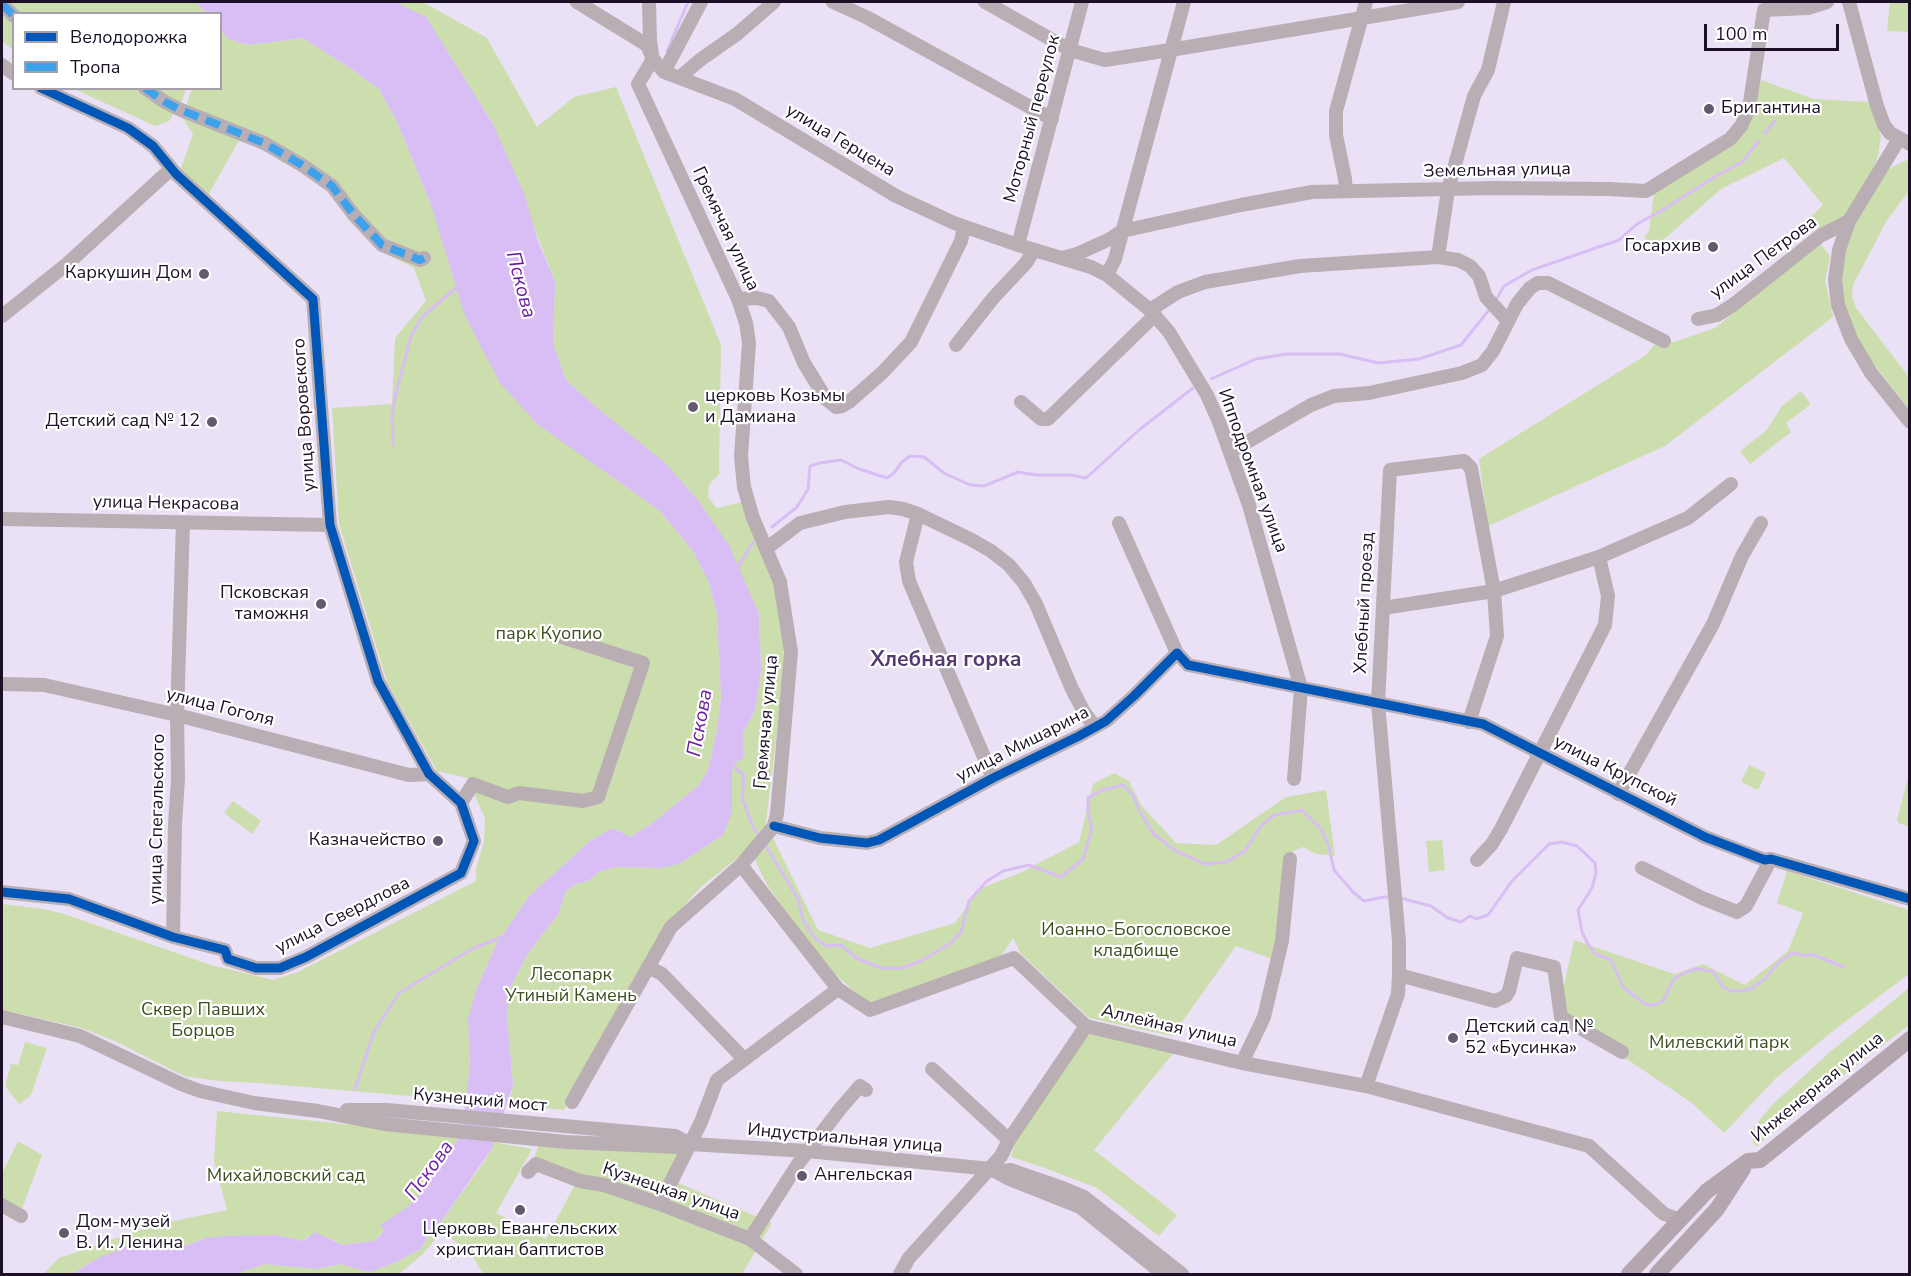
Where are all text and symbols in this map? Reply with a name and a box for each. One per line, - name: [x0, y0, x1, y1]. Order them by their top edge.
- legend: [12, 12, 222, 90]
- scale bar: [1707, 12, 1842, 50]
- text: 100 m: [1715, 22, 1767, 46]
- text: Велодорожка: [70, 25, 187, 49]
- street label: Моторный переулок: [1000, 33, 1066, 205]
- text: Тропа: [70, 55, 121, 79]
- place label: Бригантина: [1721, 98, 1821, 120]
- street label: улица Герцена: [781, 100, 899, 182]
- marker: Бригантина: [1702, 102, 1716, 116]
- street label: Земельная улица: [1423, 159, 1571, 183]
- street label: Гремячая улица: [687, 163, 763, 295]
- street label: улица Петрова: [1706, 212, 1822, 304]
- place label: Госархив: [1625, 236, 1701, 258]
- marker: Госархив: [1706, 240, 1720, 254]
- water label: Пскова: [500, 249, 540, 321]
- place label: Каркушин Дом: [65, 263, 192, 285]
- marker: Каркушин Дом: [197, 267, 211, 281]
- street label: улица Воровского: [289, 337, 321, 493]
- place label: церковь Козьмы и Дамиана: [705, 386, 845, 428]
- street label: Ипподромная улица: [1212, 386, 1292, 556]
- marker: церковь Козьмы и Дамиана: [686, 400, 700, 414]
- place label: Детский сад № 12: [46, 411, 200, 433]
- marker: Детский сад № 12: [205, 415, 219, 429]
- street label: улица Некрасова: [93, 492, 239, 516]
- street label: Хлебный проезд: [1351, 532, 1379, 674]
- place label: Псковская таможня: [220, 583, 309, 626]
- marker: Псковская таможня: [314, 597, 328, 611]
- park label: парк Куопио: [496, 624, 602, 646]
- district label: Хлебная горка: [870, 648, 1022, 674]
- street label: Гремячая улица: [750, 654, 784, 790]
- street label: улица Гоголя: [164, 684, 276, 732]
- water label: Пскова: [683, 687, 719, 759]
- street label: улица Мишарина: [953, 702, 1093, 788]
- street label: улица Крупской: [1550, 732, 1680, 812]
- street label: улица Спегальского: [146, 733, 170, 905]
- place label: Казначейство: [309, 830, 426, 852]
- marker: Казначейство: [431, 834, 445, 848]
- street label: улица Свердлова: [272, 873, 414, 959]
- park label: Иоанно-Богословское кладбище: [1041, 920, 1231, 962]
- park label: Лесопарк Утиный Камень: [505, 965, 637, 1008]
- park label: Сквер Павших Борцов: [141, 1000, 265, 1042]
- street label: Аллейная улица: [1099, 1001, 1239, 1053]
- place label: Детский сад № 52 «Бусинка»: [1465, 1017, 1593, 1060]
- street label: Инженерная улица: [1748, 1028, 1888, 1148]
- marker: Детский сад № 52 «Бусинка»: [1446, 1031, 1460, 1045]
- park label: Милевский парк: [1649, 1033, 1789, 1055]
- street label: Кузнецкий мост: [412, 1084, 548, 1118]
- street label: Индустриальная улица: [746, 1120, 944, 1158]
- water label: Пскова: [400, 1136, 460, 1206]
- street label: Кузнецкая улица: [599, 1158, 743, 1226]
- place label: Ангельская: [814, 1165, 913, 1187]
- park label: Михайловский сад: [207, 1166, 365, 1188]
- marker: Ангельская: [795, 1169, 809, 1183]
- marker: Церковь Евангельских христиан баптистов: [513, 1203, 527, 1217]
- place label: Дом-музей В. И. Ленина: [76, 1212, 183, 1254]
- place label: Церковь Евангельских христиан баптистов: [423, 1219, 617, 1262]
- marker: Дом-музей В. И. Ленина: [57, 1226, 71, 1240]

